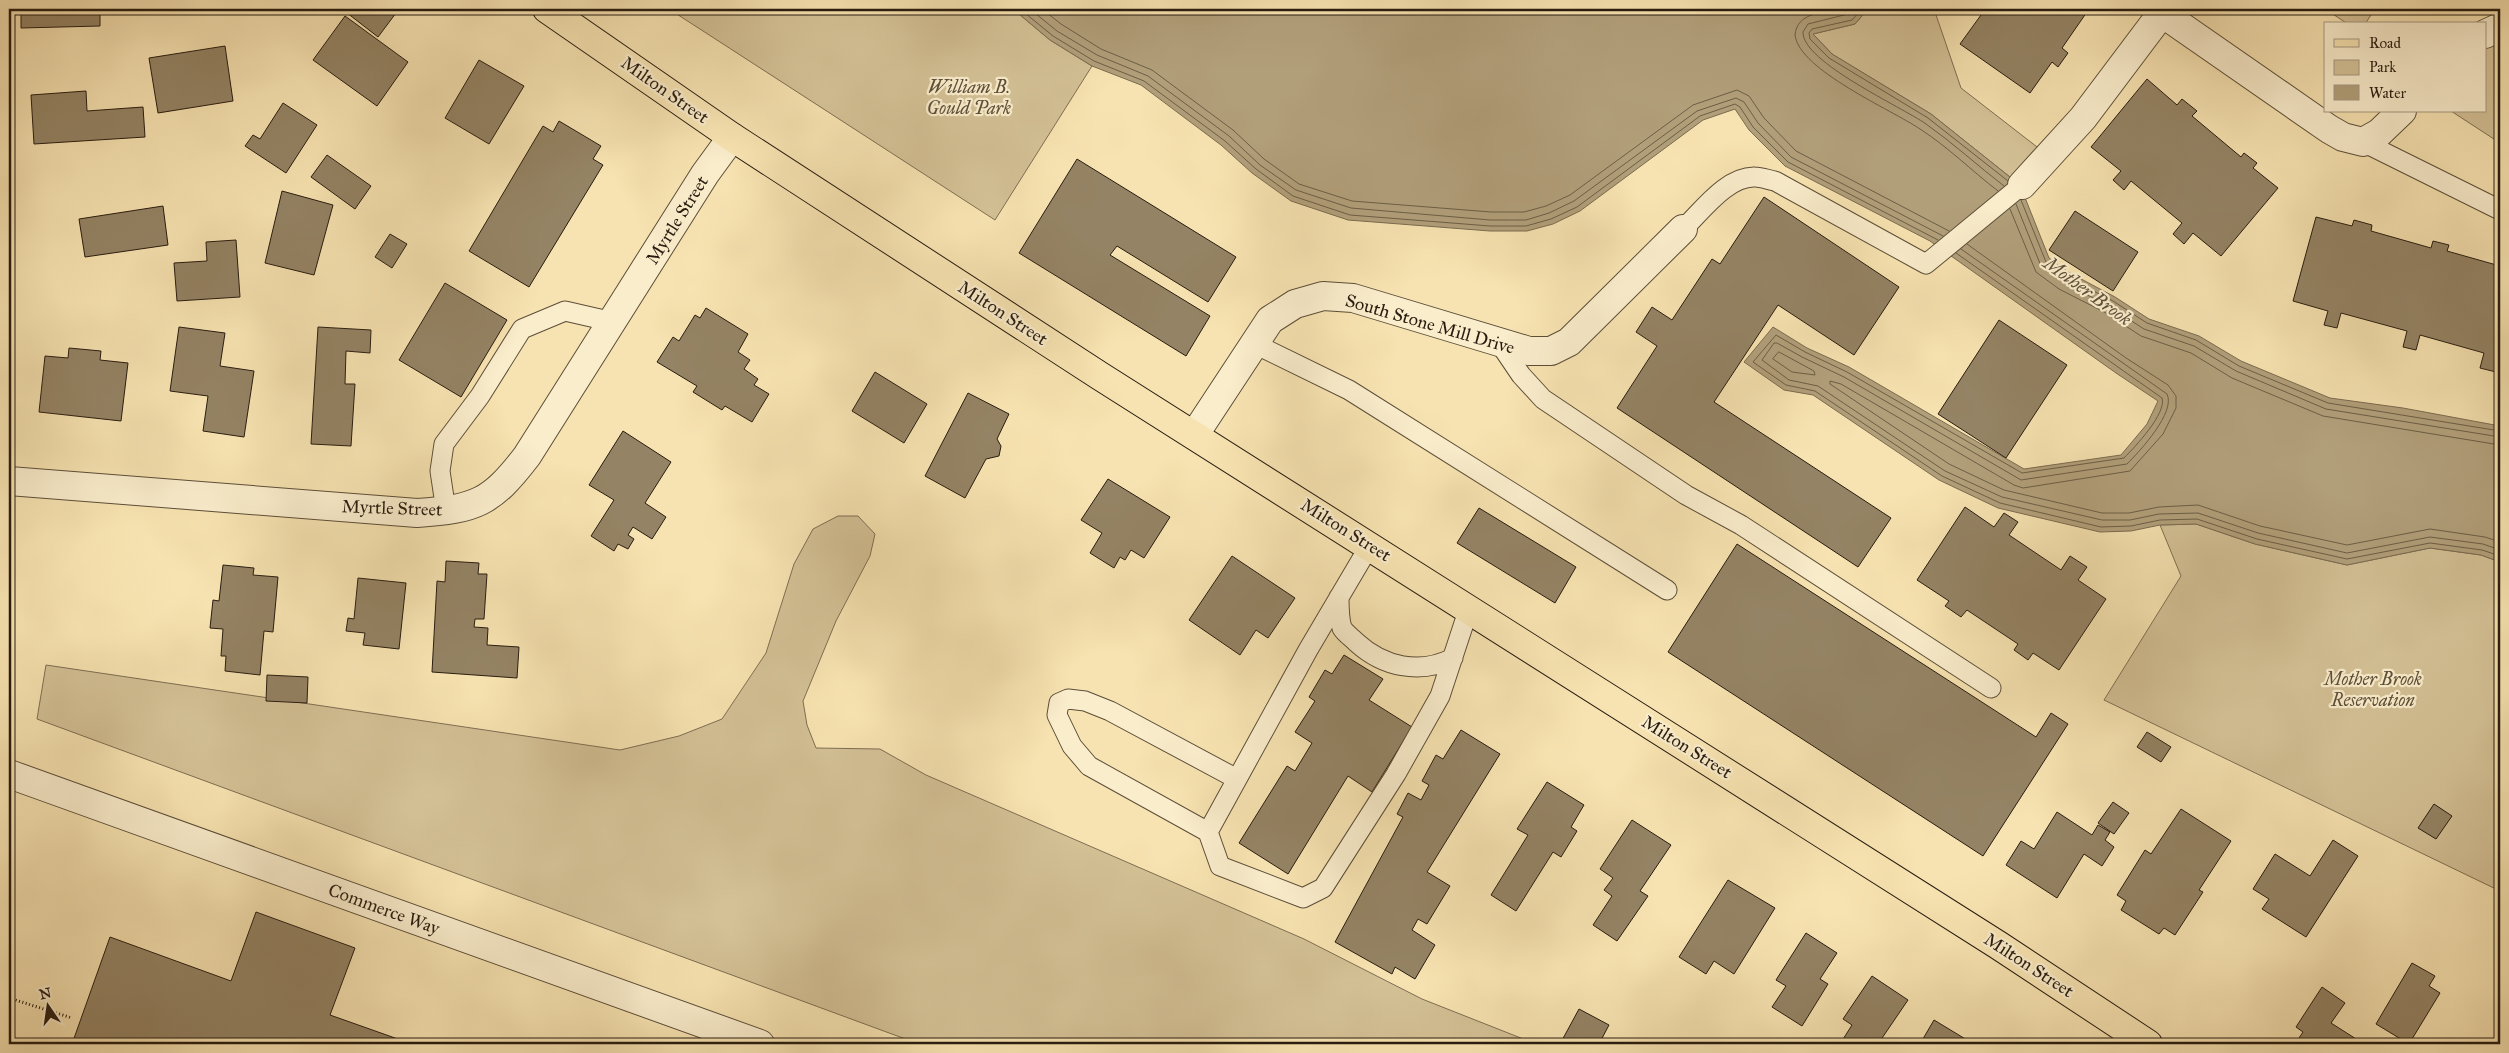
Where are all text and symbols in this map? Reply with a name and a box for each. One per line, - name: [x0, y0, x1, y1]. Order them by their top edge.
- legend: [2324, 22, 2486, 112]
- text: Road: [2369, 34, 2401, 52]
- street label: Milton Street: [617, 52, 714, 129]
- text: Park: [2369, 58, 2396, 76]
- park label: William B. Gould Park: [927, 76, 1011, 119]
- text: Water: [2369, 84, 2406, 102]
- street label: Myrtle Street: [641, 171, 713, 268]
- water label: Mother Brook: [2038, 250, 2137, 331]
- street label: Milton Street: [954, 276, 1052, 350]
- street label: South Stone Mill Drive: [1343, 289, 1517, 359]
- street label: Milton Street: [1297, 494, 1396, 567]
- street label: Myrtle Street: [341, 495, 443, 521]
- park label: Mother Brook Reservation: [2322, 668, 2422, 711]
- street label: Milton Street: [1638, 711, 1737, 784]
- street label: Commerce Way: [325, 879, 443, 939]
- street label: Milton Street: [1980, 928, 2078, 1002]
- north arrow: [22, 980, 72, 1030]
- text: N: [37, 984, 53, 1003]

